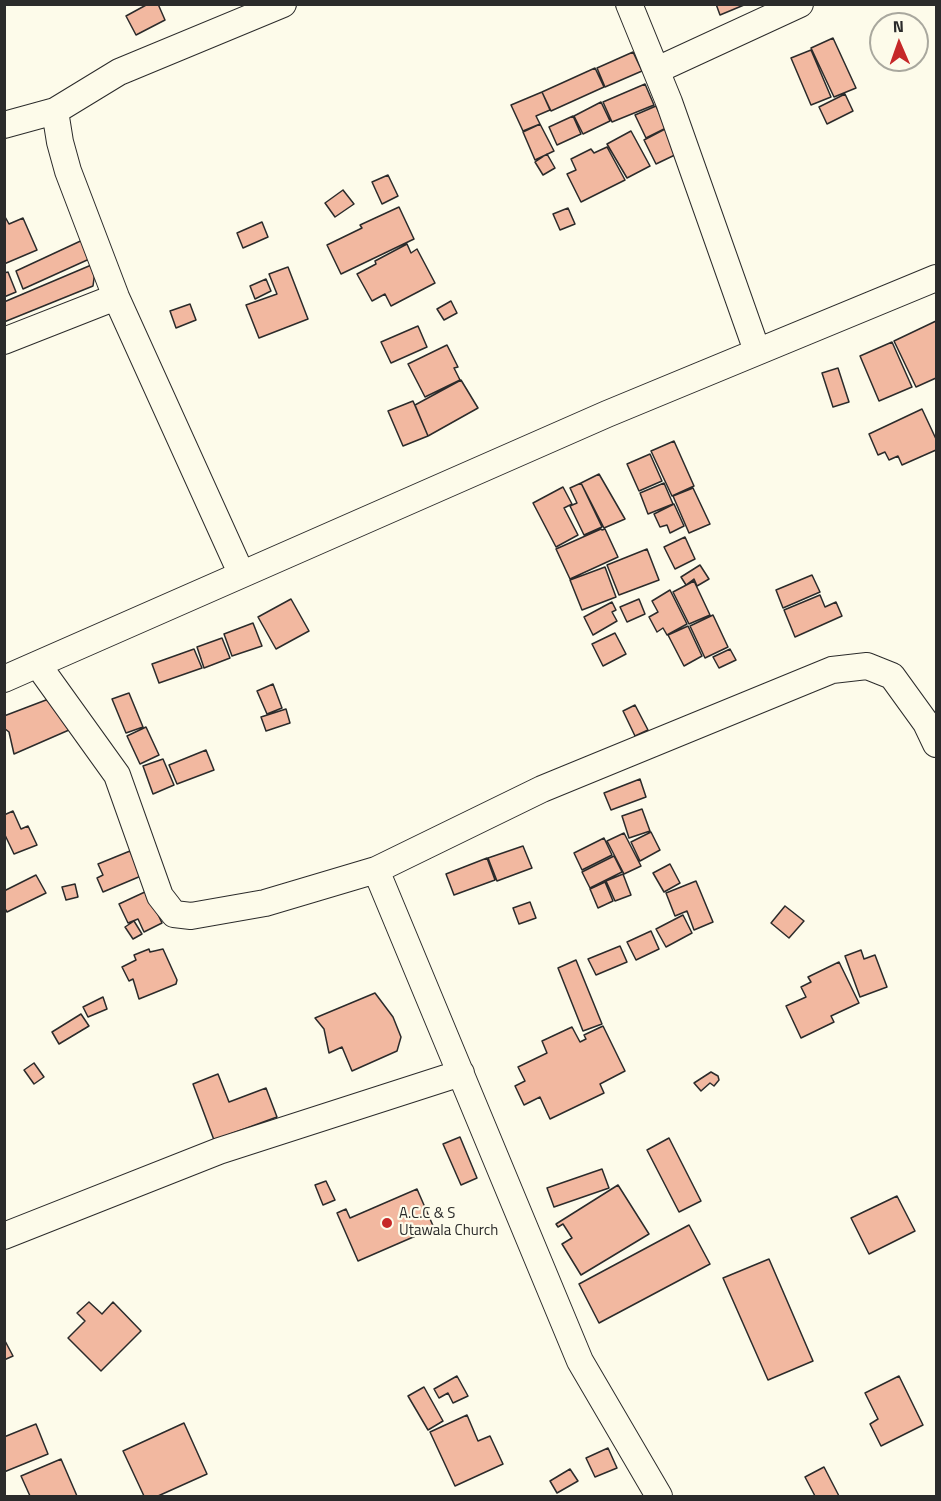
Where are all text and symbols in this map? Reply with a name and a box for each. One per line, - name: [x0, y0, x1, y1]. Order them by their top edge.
- north arrow: [869, 12, 929, 72]
- text: N: [892, 14, 904, 38]
- place label: A.C.C & S Utawala Church: [399, 1205, 498, 1240]
- marker: A.C.C & S Utawala Church: [380, 1216, 394, 1230]

